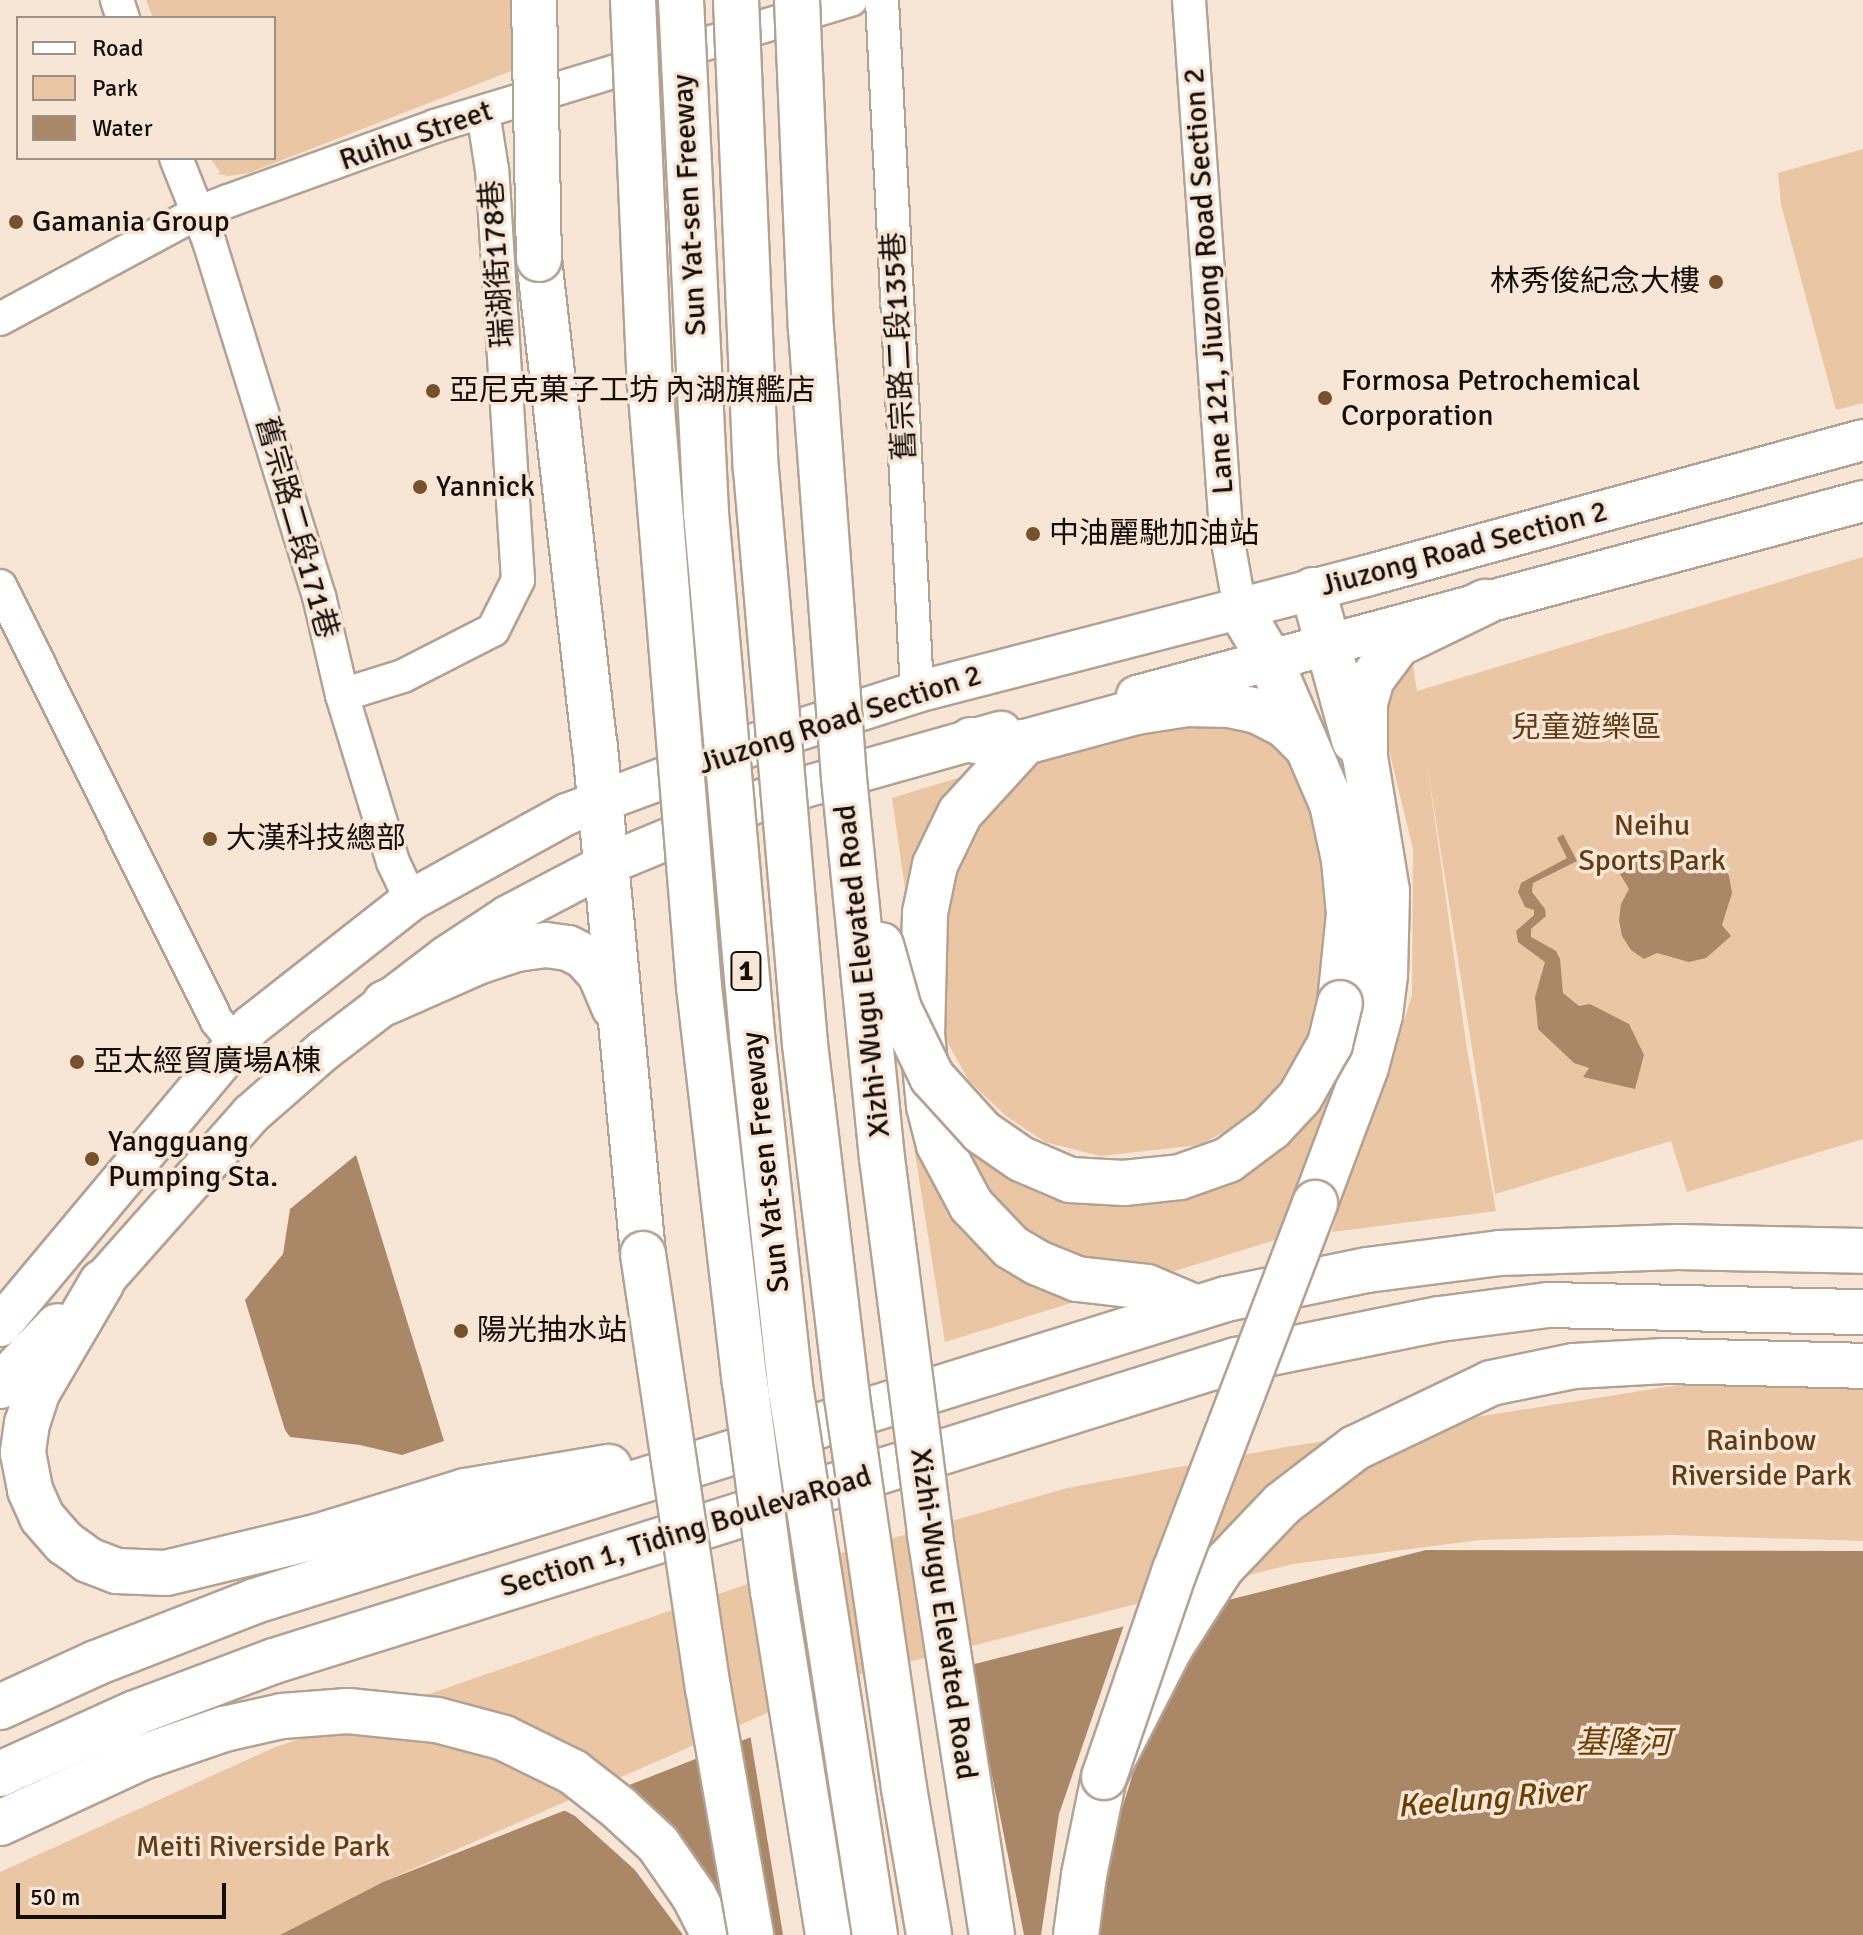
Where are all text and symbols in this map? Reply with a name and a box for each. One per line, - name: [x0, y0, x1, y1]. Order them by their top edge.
- legend: [16, 16, 276, 160]
- text: Road: [92, 33, 143, 63]
- street label: Lane 121, Jiuzong Road Section 2: [1176, 67, 1242, 495]
- text: Park: [92, 73, 138, 103]
- street label: Sun Yat-sen Freeway: [665, 73, 715, 337]
- street label: Ruihu Street: [335, 93, 497, 179]
- text: Water: [92, 113, 152, 143]
- street label: 瑞湖街178巷: [474, 179, 522, 349]
- place label: Gamania Group: [32, 204, 230, 240]
- marker: Gamania Group: [7, 213, 25, 231]
- street label: 舊宗路二段135巷: [876, 231, 924, 461]
- place label: 林秀俊紀念大樓: [1490, 264, 1700, 300]
- marker: 林秀俊紀念大樓: [1707, 273, 1725, 291]
- place label: Formosa Petrochemical Corporation: [1341, 363, 1640, 434]
- place label: 亞尼克菓子工坊 內湖旗艦店: [449, 373, 816, 409]
- marker: 亞尼克菓子工坊 內湖旗艦店: [424, 382, 442, 400]
- marker: Formosa Petrochemical Corporation: [1316, 389, 1334, 407]
- street label: 舊宗路二段171巷: [247, 413, 345, 643]
- place label: Yannick: [436, 469, 535, 505]
- marker: Yannick: [411, 478, 429, 496]
- street label: Jiuzong Road Section 2: [1317, 493, 1611, 605]
- place label: 中油麗馳加油站: [1049, 516, 1259, 552]
- marker: 中油麗馳加油站: [1024, 525, 1042, 543]
- street label: Jiuzong Road Section 2: [694, 657, 986, 783]
- park label: 兒童遊樂區: [1511, 710, 1661, 746]
- street label: Xizhi-Wugu Elevated Road: [828, 803, 898, 1139]
- park label: Neihu Sports Park: [1578, 808, 1726, 878]
- place label: 大漢科技總部: [226, 821, 406, 857]
- marker: 大漢科技總部: [201, 830, 219, 848]
- road number: 1: [730, 947, 762, 995]
- street label: Sun Yat-sen Freeway: [734, 1030, 798, 1294]
- place label: 亞太經貿廣場A棟: [93, 1044, 321, 1080]
- marker: 亞太經貿廣場A棟: [68, 1053, 86, 1071]
- place label: Yangguang Pumping Sta.: [108, 1124, 278, 1194]
- marker: Yangguang Pumping Sta.: [83, 1150, 101, 1168]
- place label: 陽光抽水站: [477, 1313, 627, 1349]
- marker: 陽光抽水站: [452, 1322, 470, 1340]
- park label: Rainbow Riverside Park: [1670, 1423, 1852, 1494]
- street label: Xizhi-Wugu Elevated Road: [902, 1446, 984, 1782]
- street label: Section 1, Tiding BoulevaRoad: [496, 1458, 876, 1606]
- water label: 基隆河: [1575, 1724, 1671, 1762]
- water label: Keelung River: [1396, 1772, 1586, 1826]
- park label: Meiti Riverside Park: [136, 1829, 390, 1865]
- scale bar: [20, 1867, 230, 1917]
- text: 50 m: [30, 1882, 80, 1912]

